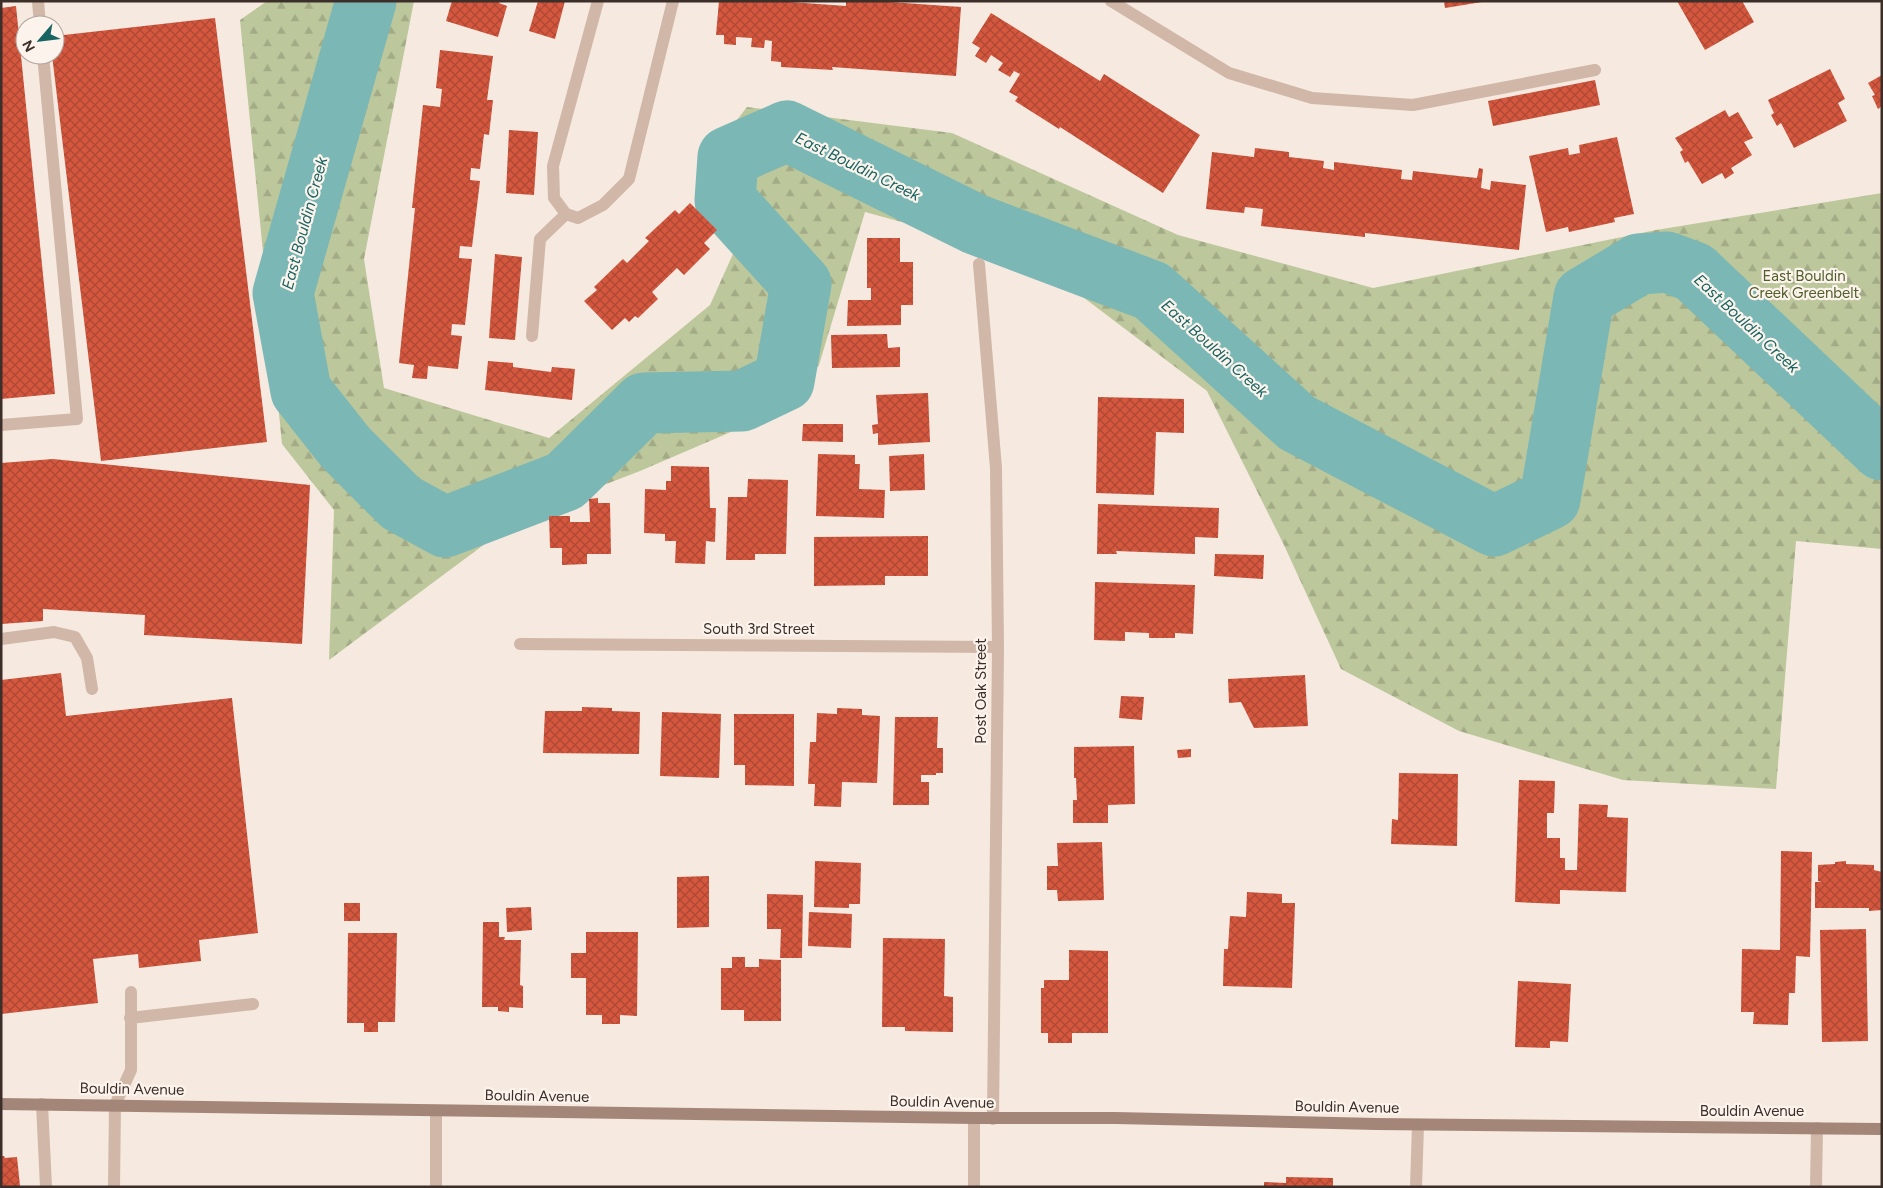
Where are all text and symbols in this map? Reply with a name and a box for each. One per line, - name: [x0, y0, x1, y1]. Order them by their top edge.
- north arrow: [15, 15, 65, 65]
- text: N: [19, 37, 39, 55]
- water label: East Bouldin Creek: [792, 128, 924, 205]
- water label: East Bouldin Creek: [278, 154, 332, 291]
- park label: East Bouldin Creek Greenbelt: [1749, 267, 1860, 302]
- water label: East Bouldin Creek: [1690, 270, 1804, 378]
- water label: East Bouldin Creek: [1158, 296, 1273, 402]
- street label: South 3rd Street: [703, 620, 815, 638]
- street label: Post Oak Street: [972, 638, 990, 744]
- street label: Bouldin Avenue: [80, 1079, 184, 1099]
- street label: Bouldin Avenue: [485, 1086, 589, 1106]
- street label: Bouldin Avenue: [890, 1092, 994, 1112]
- street label: Bouldin Avenue: [1295, 1097, 1399, 1117]
- street label: Bouldin Avenue: [1700, 1102, 1804, 1120]

